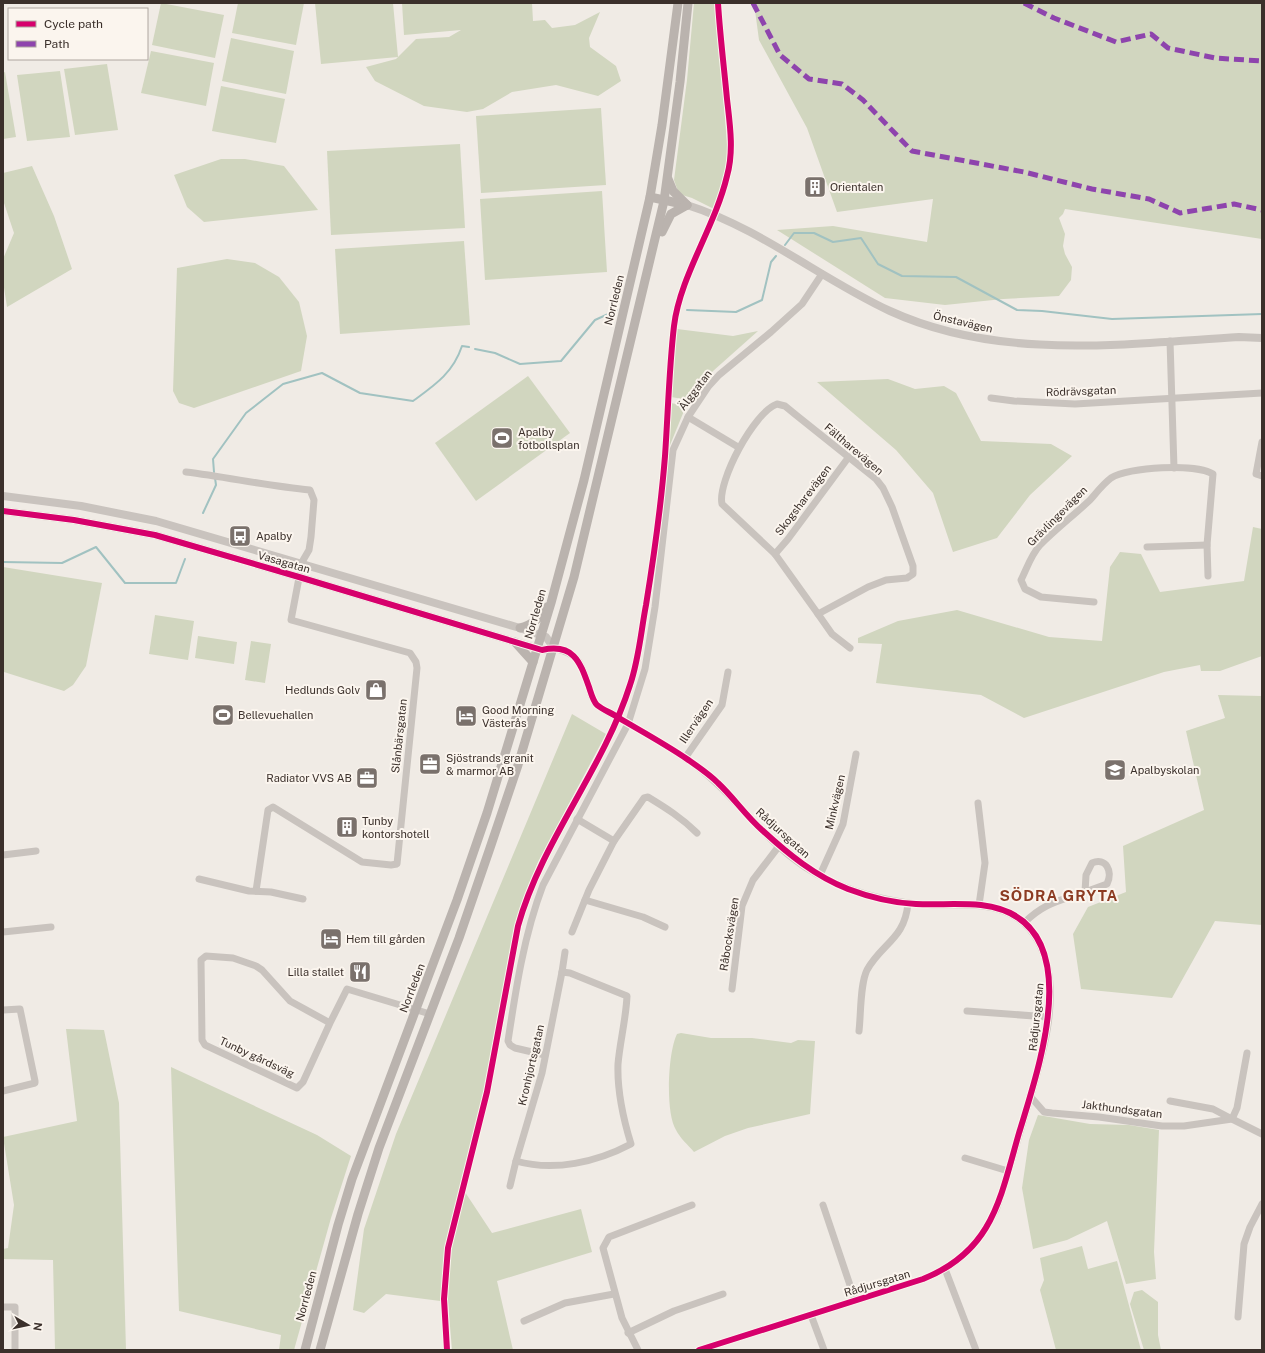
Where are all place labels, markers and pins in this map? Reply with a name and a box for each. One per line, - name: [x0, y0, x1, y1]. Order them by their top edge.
- building icon: Orientalen: [802, 174, 828, 200]
- place label: Orientalen: [830, 181, 883, 193]
- sports icon: Apalby fotbollsplan: [489, 425, 515, 451]
- place label: Apalby fotbollsplan: [518, 426, 579, 451]
- bus stop icon: Apalby: [227, 523, 253, 549]
- place label: Apalby: [256, 530, 292, 542]
- shop icon: Hedlunds Golv: [363, 677, 389, 703]
- place label: Hedlunds Golv: [285, 684, 360, 696]
- sports icon: Bellevuehallen: [210, 702, 236, 728]
- hotel icon: Good Morning Västerås: [453, 703, 479, 729]
- place label: Good Morning Västerås: [482, 704, 554, 729]
- place label: Bellevuehallen: [238, 709, 313, 721]
- office icon: Sjöstrands granit & marmor AB: [417, 751, 443, 777]
- place label: Sjöstrands granit & marmor AB: [446, 752, 534, 777]
- school or university icon: Apalbyskolan: [1102, 757, 1128, 783]
- place label: Apalbyskolan: [1130, 764, 1199, 776]
- office icon: Radiator VVS AB: [354, 765, 380, 791]
- place label: Radiator VVS AB: [266, 772, 352, 784]
- building icon: Tunby kontorshotell: [334, 814, 360, 840]
- place label: Tunby kontorshotell: [362, 815, 430, 840]
- hotel icon: Hem till gården: [318, 926, 344, 952]
- place label: Hem till gården: [346, 933, 425, 945]
- restaurant icon: Lilla stallet: [347, 959, 373, 985]
- place label: Lilla stallet: [287, 966, 344, 978]

